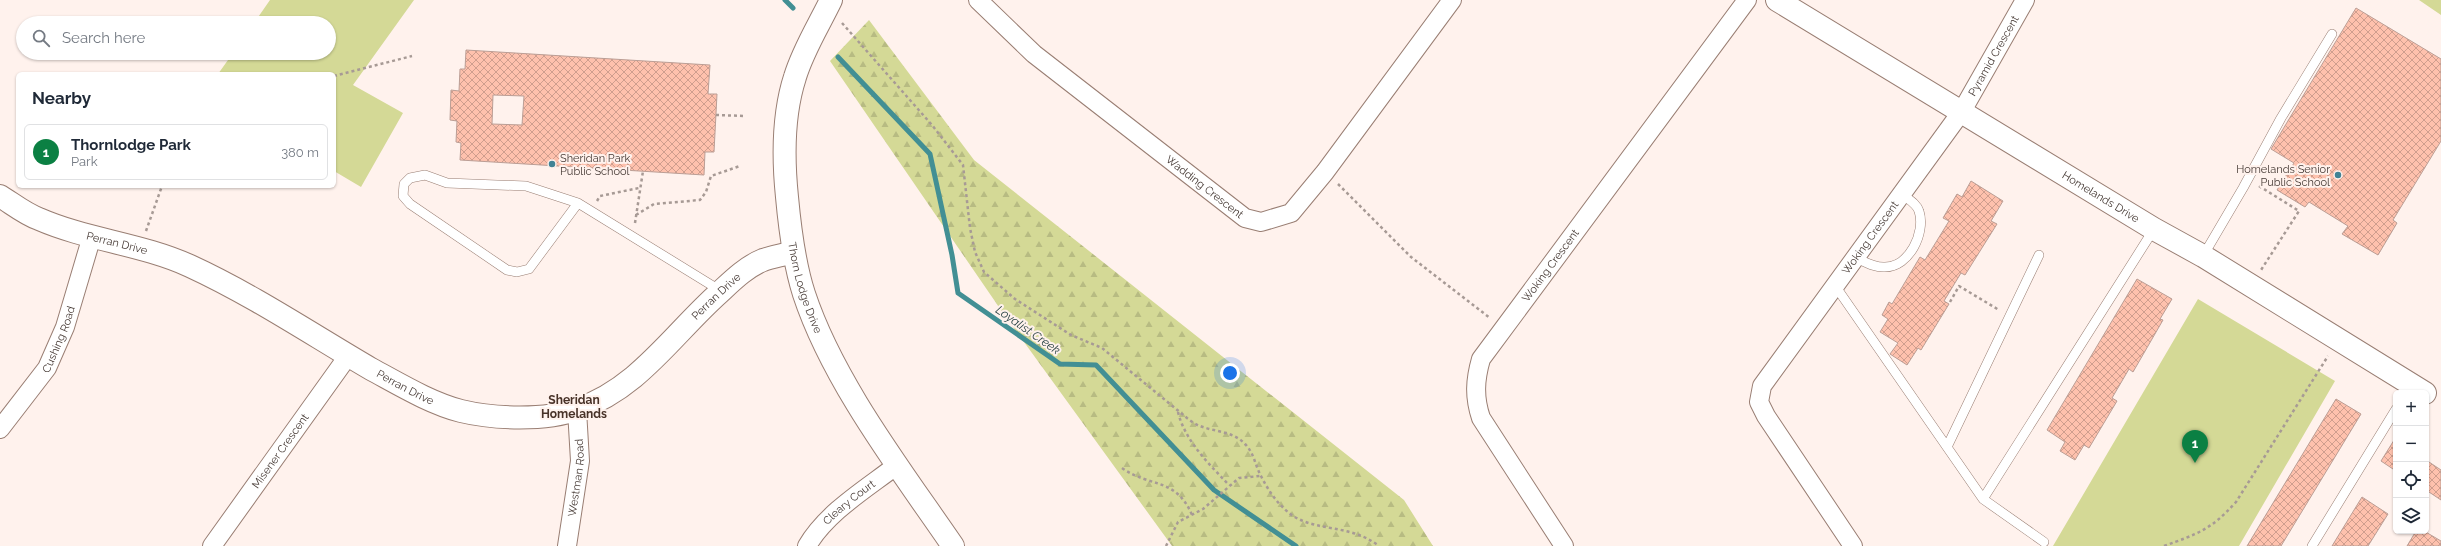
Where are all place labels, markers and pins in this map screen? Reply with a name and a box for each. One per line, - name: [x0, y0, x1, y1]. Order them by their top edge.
- place label: Sheridan Park Public School: [560, 152, 630, 178]
- marker: Sheridan Park Public School: [547, 159, 557, 169]
- place label: Homelands Senior Public School: [2236, 163, 2330, 189]
- marker: Homelands Senior Public School: [2333, 170, 2343, 180]
- pin: 1: [2182, 430, 2208, 463]

